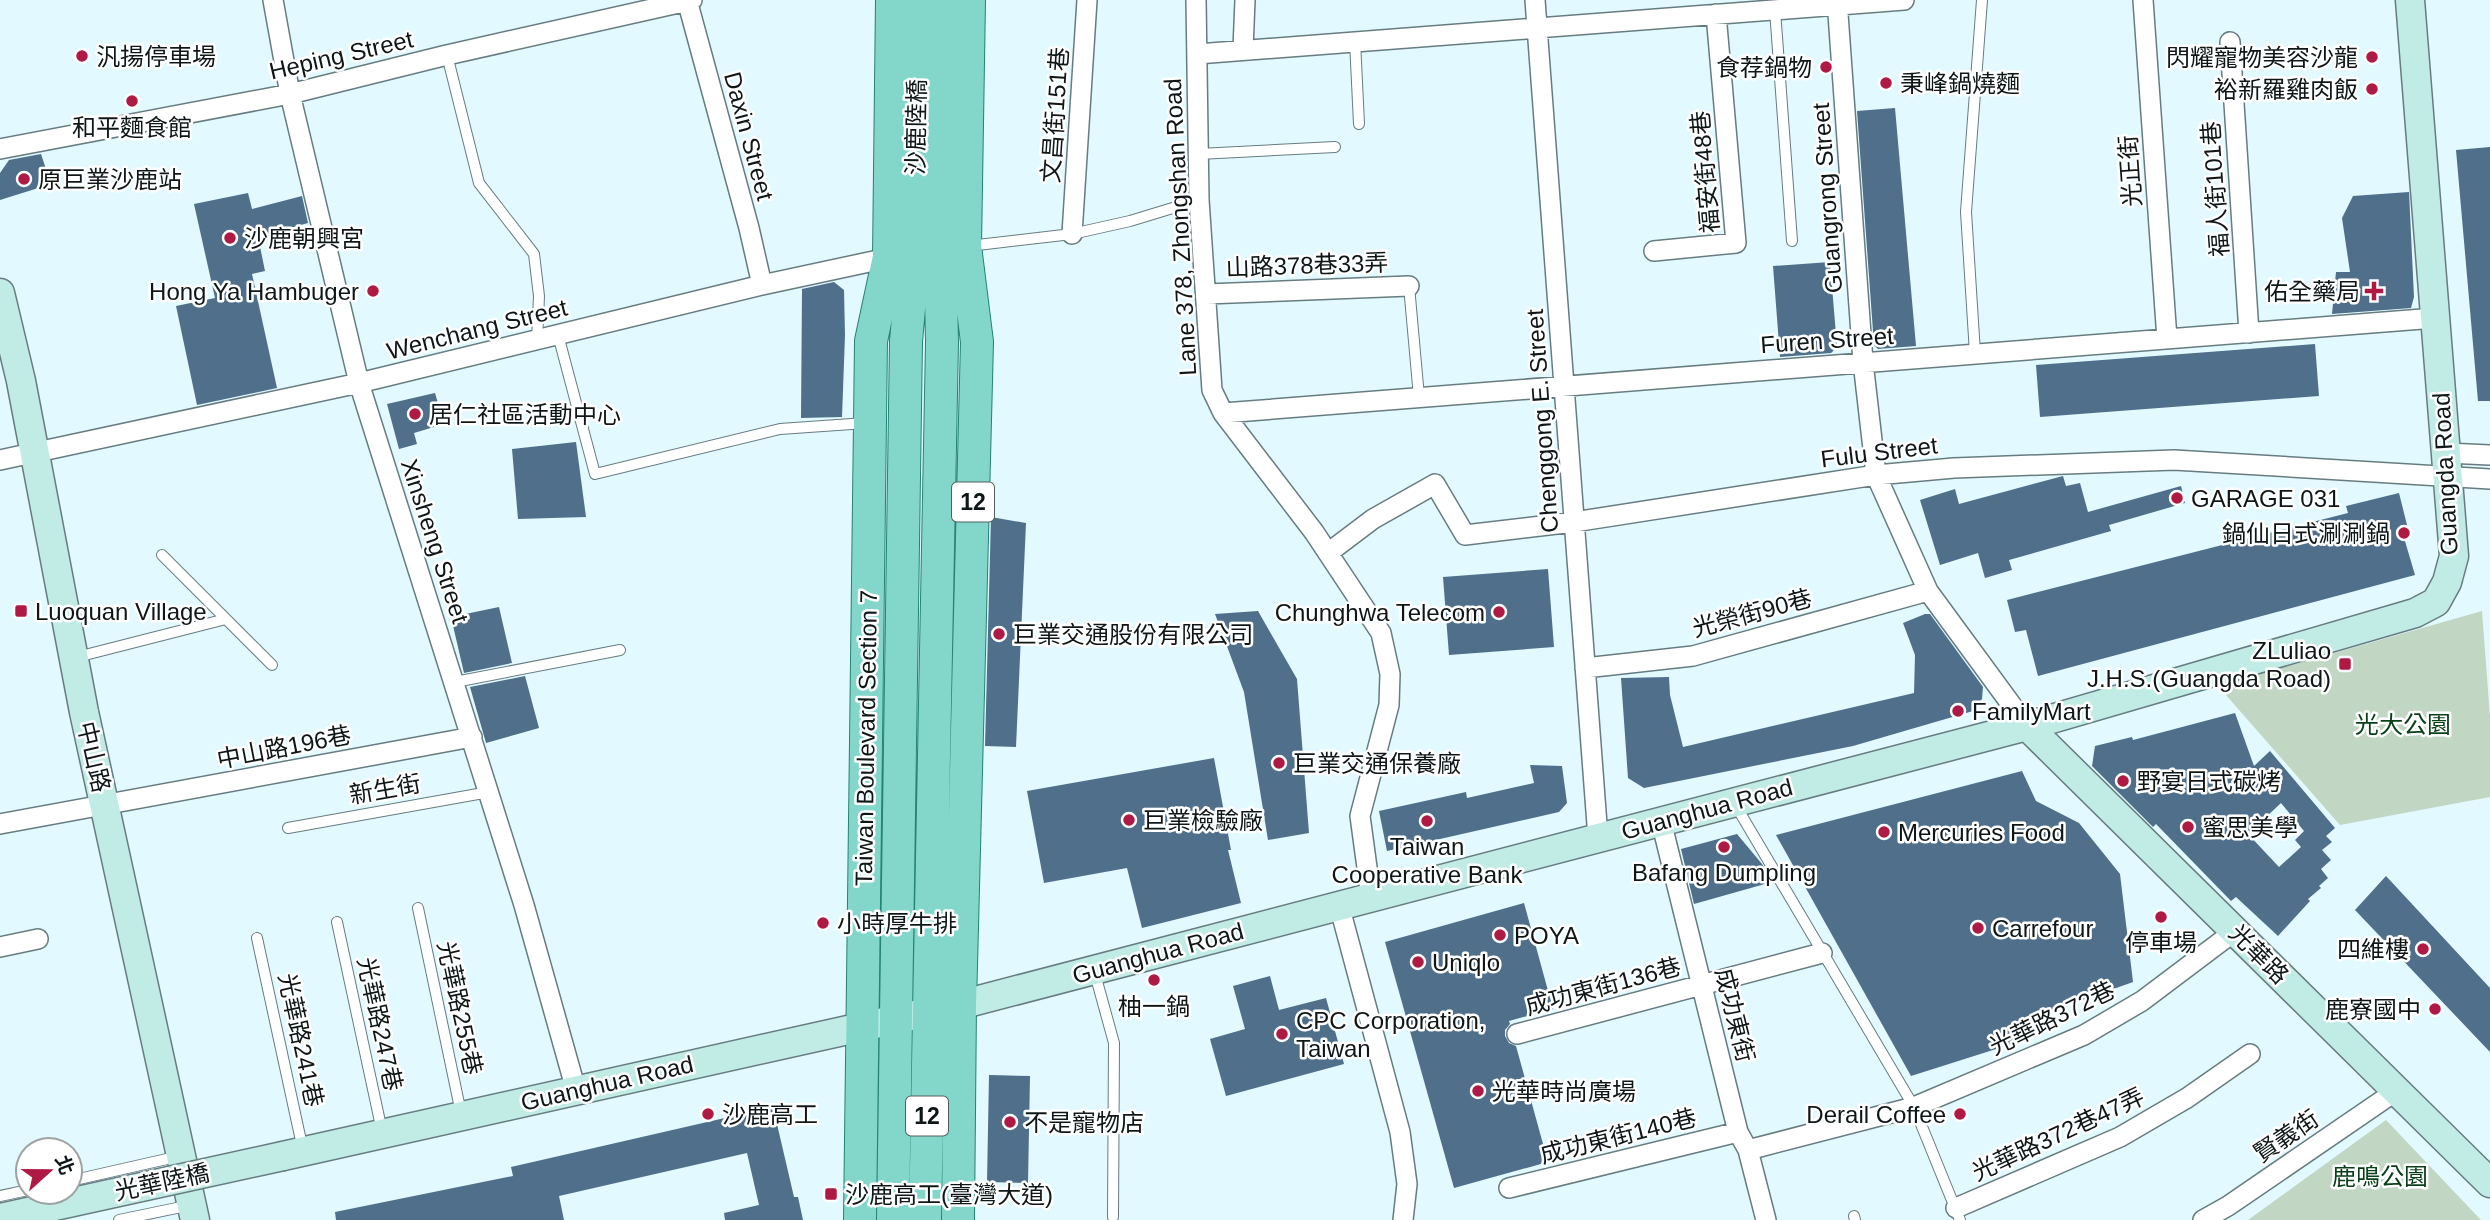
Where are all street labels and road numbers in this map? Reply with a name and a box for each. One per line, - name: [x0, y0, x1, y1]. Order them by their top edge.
- street label: Heping Street: [266, 25, 416, 85]
- street label: 文昌街151巷: [1037, 46, 1073, 184]
- street label: Daxin Street: [719, 69, 779, 204]
- street label: Lane 378, Zhongshan Road: [1159, 78, 1201, 376]
- street label: 沙鹿陸橋: [902, 79, 930, 175]
- street label: Guangrong Street: [1807, 102, 1847, 294]
- street label: 福安街48巷: [1686, 110, 1724, 234]
- street label: 福人街101巷: [2197, 120, 2233, 258]
- street label: 光正街: [2114, 134, 2146, 208]
- street label: 山路378巷33弄: [1225, 249, 1389, 281]
- street label: Wenchang Street: [384, 293, 570, 364]
- street label: Chenggong E. Street: [1521, 308, 1563, 534]
- street label: Furen Street: [1760, 322, 1895, 358]
- street label: Guangda Road: [2427, 392, 2463, 556]
- street label: Fulu Street: [1819, 431, 1939, 473]
- street label: Xinsheng Street: [396, 456, 474, 627]
- road number: 12: [952, 482, 994, 522]
- street label: 光榮街90巷: [1689, 584, 1815, 642]
- street label: Taiwan Boulevard Section 7: [850, 590, 882, 886]
- street label: 中山路: [73, 719, 115, 795]
- street label: 中山路196巷: [215, 721, 353, 773]
- street label: 新生街: [347, 769, 423, 809]
- street label: Guanghua Road: [1618, 773, 1796, 845]
- street label: Guanghua Road: [1069, 917, 1247, 989]
- street label: 光華路: [2224, 919, 2294, 989]
- street label: 光華路255巷: [433, 939, 487, 1077]
- street label: 成功東街136巷: [1522, 952, 1684, 1020]
- street label: 光華路247巷: [353, 955, 407, 1093]
- street label: 成功東街: [1710, 965, 1760, 1065]
- street label: 光華路241巷: [274, 971, 328, 1109]
- street label: 光華路372巷: [1985, 976, 2119, 1060]
- street label: Guanghua Road: [518, 1050, 696, 1116]
- street label: 光華路372巷47弄: [1968, 1082, 2148, 1186]
- road number: 12: [906, 1096, 948, 1135]
- street label: 成功東街140巷: [1537, 1104, 1699, 1168]
- street label: 賢義街: [2249, 1105, 2323, 1167]
- street label: 光華陸橋: [112, 1159, 212, 1205]

